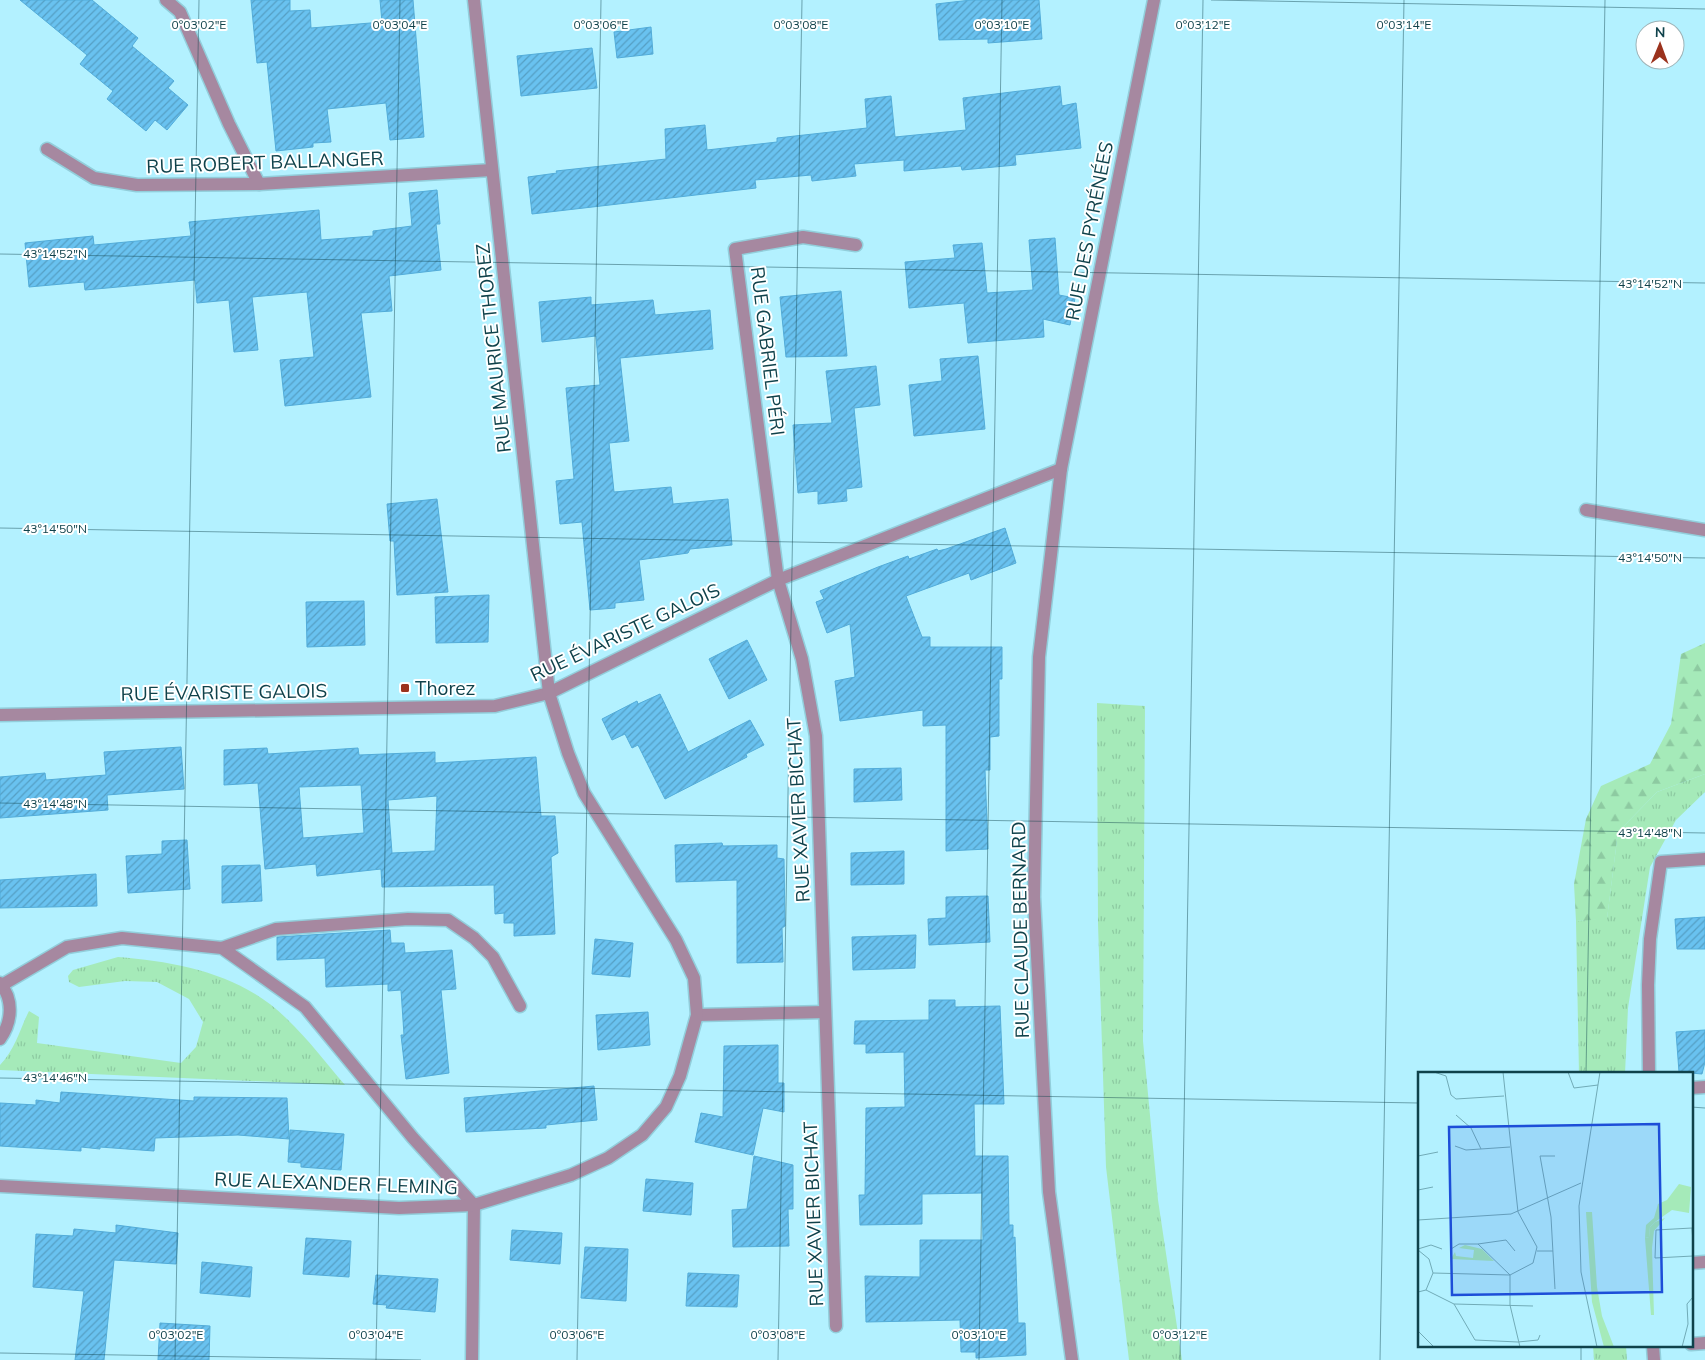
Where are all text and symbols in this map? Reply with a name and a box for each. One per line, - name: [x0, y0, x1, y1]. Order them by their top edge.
- text: 0°03'02"E: [172, 17, 226, 32]
- text: 0°03'04"E: [373, 17, 427, 32]
- text: 0°03'06"E: [574, 17, 628, 32]
- text: 0°03'08"E: [774, 17, 828, 32]
- text: 0°03'10"E: [975, 17, 1029, 32]
- text: 0°03'12"E: [1176, 17, 1230, 32]
- text: 0°03'14"E: [1377, 17, 1431, 32]
- north arrow: [1635, 20, 1685, 70]
- text: N: [1655, 23, 1666, 41]
- street label: RUE DES PYRÉNÉES: [1060, 140, 1118, 322]
- street label: RUE ROBERT BALLANGER: [146, 146, 384, 178]
- street label: RUE MAURICE THOREZ: [470, 242, 516, 454]
- text: 43°14'52"N: [23, 246, 87, 261]
- street label: RUE GABRIEL PÉRI: [746, 265, 790, 437]
- text: 43°14'52"N: [1618, 276, 1682, 291]
- text: 43°14'50"N: [23, 521, 87, 536]
- text: 43°14'50"N: [1618, 550, 1682, 565]
- street label: RUE ÉVARISTE GALOIS: [526, 577, 724, 687]
- place label: Thorez: [415, 676, 476, 700]
- street label: RUE ÉVARISTE GALOIS: [121, 678, 327, 706]
- marker: Thorez: [399, 682, 411, 694]
- street label: RUE XAVIER BICHAT: [781, 716, 815, 903]
- text: 43°14'48"N: [23, 796, 87, 811]
- street label: RUE CLAUDE BERNARD: [1006, 821, 1034, 1039]
- text: 43°14'48"N: [1618, 825, 1682, 840]
- text: 43°14'46"N: [23, 1070, 87, 1085]
- inset map: [1418, 1072, 1692, 1348]
- street label: RUE XAVIER BICHAT: [798, 1121, 828, 1307]
- street label: RUE ALEXANDER FLEMING: [214, 1167, 458, 1199]
- text: 0°03'02"E: [149, 1327, 203, 1342]
- text: 0°03'04"E: [349, 1327, 403, 1342]
- text: 0°03'06"E: [550, 1327, 604, 1342]
- text: 0°03'08"E: [751, 1327, 805, 1342]
- text: 0°03'10"E: [952, 1327, 1006, 1342]
- text: 0°03'12"E: [1153, 1327, 1207, 1342]

